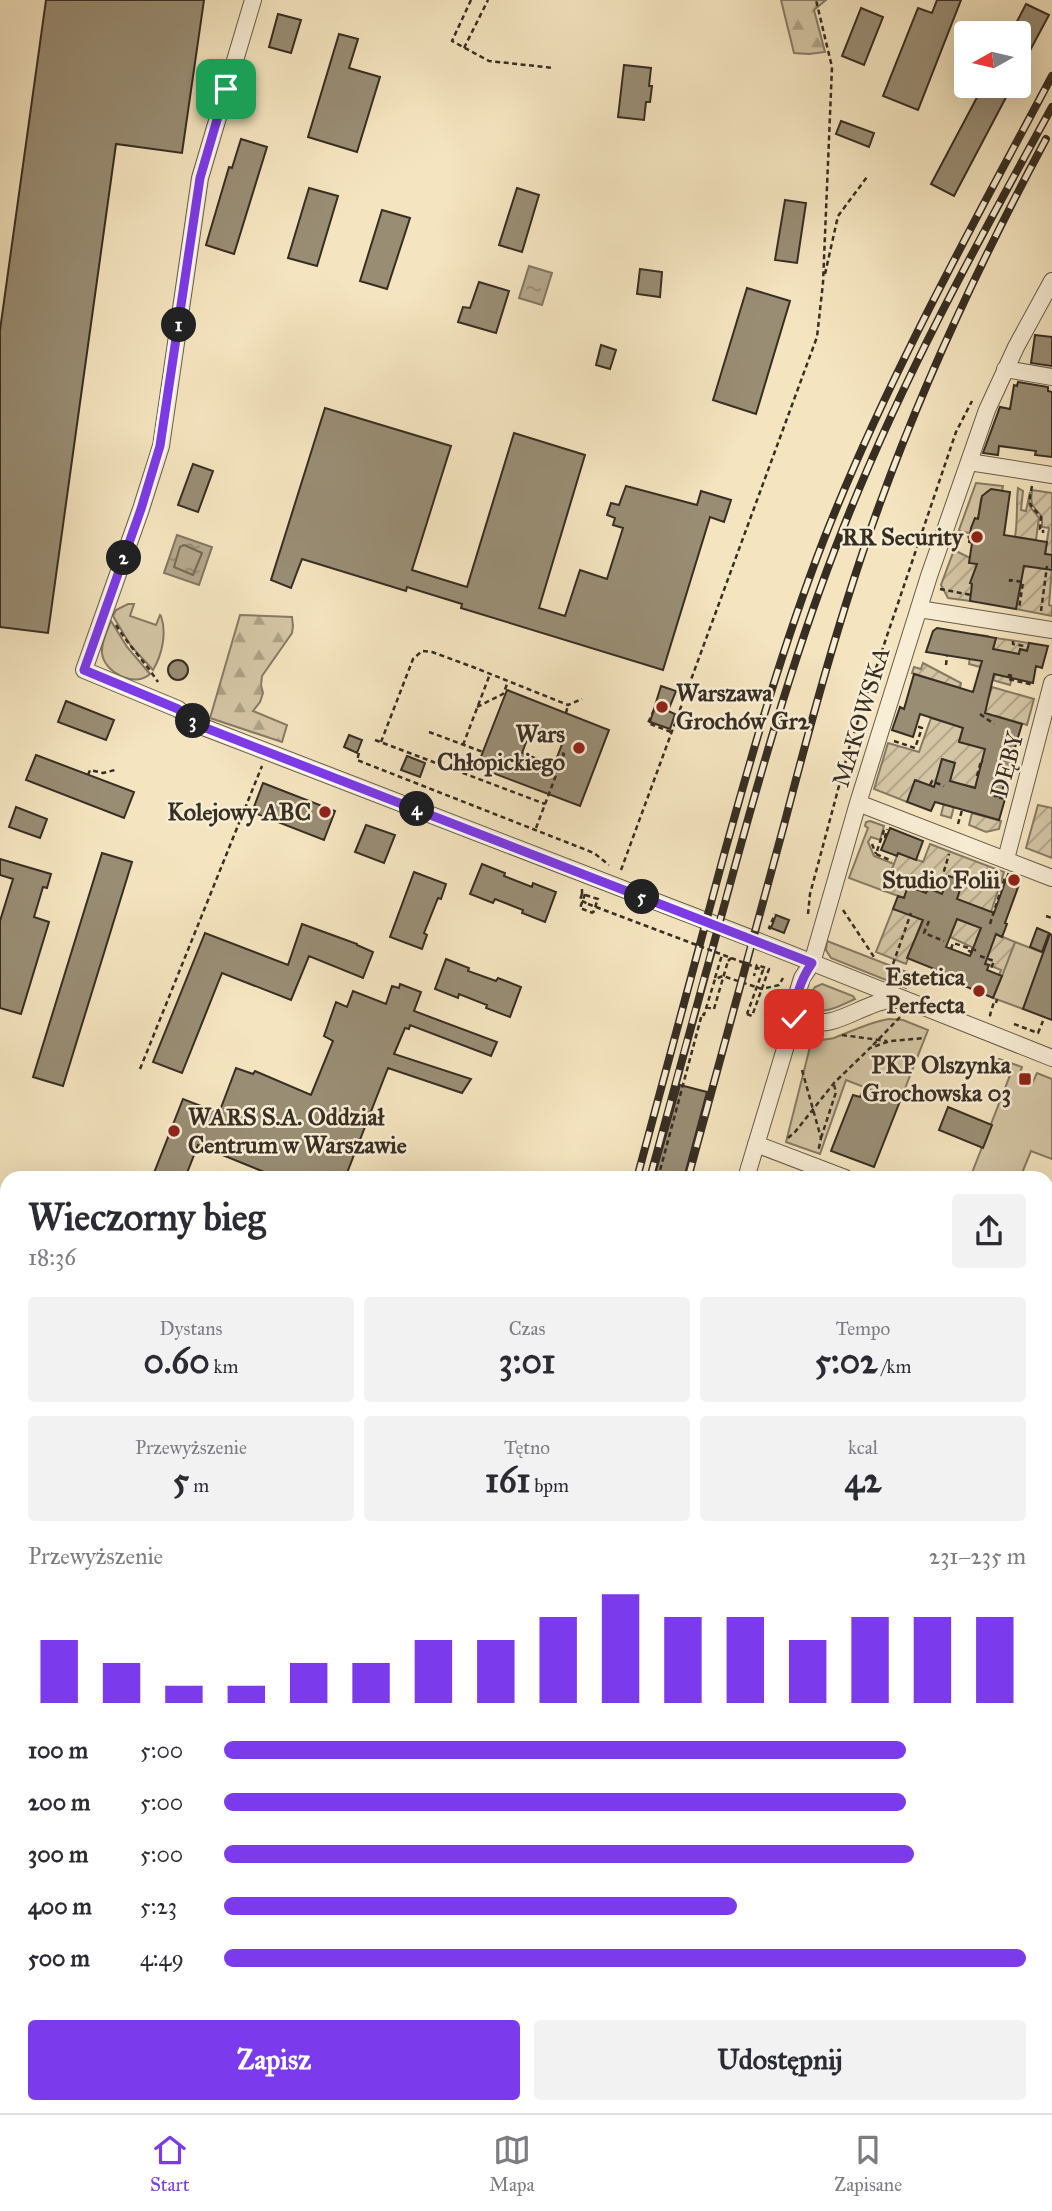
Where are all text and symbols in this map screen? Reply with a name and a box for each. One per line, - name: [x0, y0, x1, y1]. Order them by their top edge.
- north arrow: [954, 21, 1031, 98]
- map controls: [954, 21, 1031, 98]
- pin: [196, 59, 256, 119]
- icon: arrive: [207, 70, 245, 108]
- pin: 1: [162, 308, 196, 342]
- text: 1: [175, 313, 182, 336]
- place label: RR Security: [842, 522, 965, 552]
- marker: RR Security: [969, 529, 985, 545]
- pin: 2: [106, 540, 142, 576]
- text: 2: [119, 546, 128, 569]
- street label: MAKOWSKA: [825, 643, 897, 791]
- place label: Warszawa Grochów Gr2: [676, 678, 811, 736]
- marker: Warszawa Grochów Gr2: [654, 699, 670, 715]
- pin: 3: [176, 704, 210, 738]
- text: 3: [189, 709, 196, 732]
- place label: Wars Chłopickiego: [437, 719, 565, 777]
- street label: DĘBY: [984, 728, 1030, 801]
- marker: Wars Chłopickiego: [571, 740, 587, 756]
- pin: 4: [400, 792, 434, 826]
- place label: Kolejowy ABC: [167, 797, 311, 827]
- text: 4: [411, 797, 422, 820]
- marker: Kolejowy ABC: [317, 804, 333, 820]
- place label: Studio Folii: [882, 865, 1000, 895]
- marker: Studio Folii: [1006, 872, 1022, 888]
- pin: 5: [624, 880, 660, 914]
- text: 5: [637, 885, 646, 908]
- place label: Estetica Perfecta: [885, 962, 966, 1020]
- marker: Estetica Perfecta: [971, 983, 987, 999]
- pin: [764, 989, 824, 1049]
- icon: check: [775, 1000, 813, 1038]
- place label: PKP Olszynka Grochowska 03: [862, 1050, 1012, 1108]
- marker: PKP Olszynka Grochowska 03: [1017, 1071, 1033, 1087]
- place label: WARS S.A. Oddział Centrum w Warszawie: [188, 1102, 407, 1160]
- marker: WARS S.A. Oddział Centrum w Warszawie: [166, 1123, 182, 1139]
- text: Wieczorny bieg: [28, 1194, 265, 1240]
- button: share: [952, 1194, 1026, 1268]
- text: 18:36: [28, 1243, 76, 1271]
- text: Dystans: [160, 1317, 222, 1340]
- text: Czas: [509, 1317, 545, 1340]
- text: Tempo: [836, 1317, 890, 1340]
- text: 0.60: [144, 1340, 210, 1383]
- text: 3:01: [499, 1340, 555, 1383]
- text: 5:02: [815, 1340, 877, 1383]
- text: km: [210, 1355, 238, 1378]
- text: /km: [877, 1355, 911, 1378]
- text: Przewyższenie: [135, 1436, 247, 1459]
- text: Tętno: [504, 1436, 550, 1459]
- text: kcal: [848, 1436, 878, 1459]
- text: 5: [173, 1459, 189, 1502]
- text: 161: [485, 1459, 530, 1502]
- text: 42: [845, 1459, 881, 1502]
- text: m: [189, 1474, 209, 1497]
- text: bpm: [530, 1474, 569, 1497]
- text: Przewyższenie: [28, 1542, 163, 1570]
- text: 231–235 m: [929, 1542, 1026, 1570]
- text: 100 m: [28, 1736, 88, 1764]
- text: 5:00: [140, 1736, 183, 1764]
- text: 200 m: [28, 1788, 90, 1816]
- text: 5:00: [140, 1788, 183, 1816]
- text: 300 m: [28, 1840, 88, 1868]
- text: 5:00: [140, 1840, 183, 1868]
- text: 400 m: [28, 1892, 92, 1920]
- text: 5:23: [140, 1892, 177, 1920]
- text: 500 m: [28, 1944, 90, 1972]
- text: 4:49: [140, 1944, 184, 1972]
- button: Zapisz: [28, 2020, 520, 2100]
- button: Udostępnij: [534, 2020, 1026, 2100]
- tab: Start: [150, 2131, 189, 2196]
- tab: Mapa: [489, 2131, 534, 2196]
- tab: Zapisane: [834, 2131, 902, 2196]

